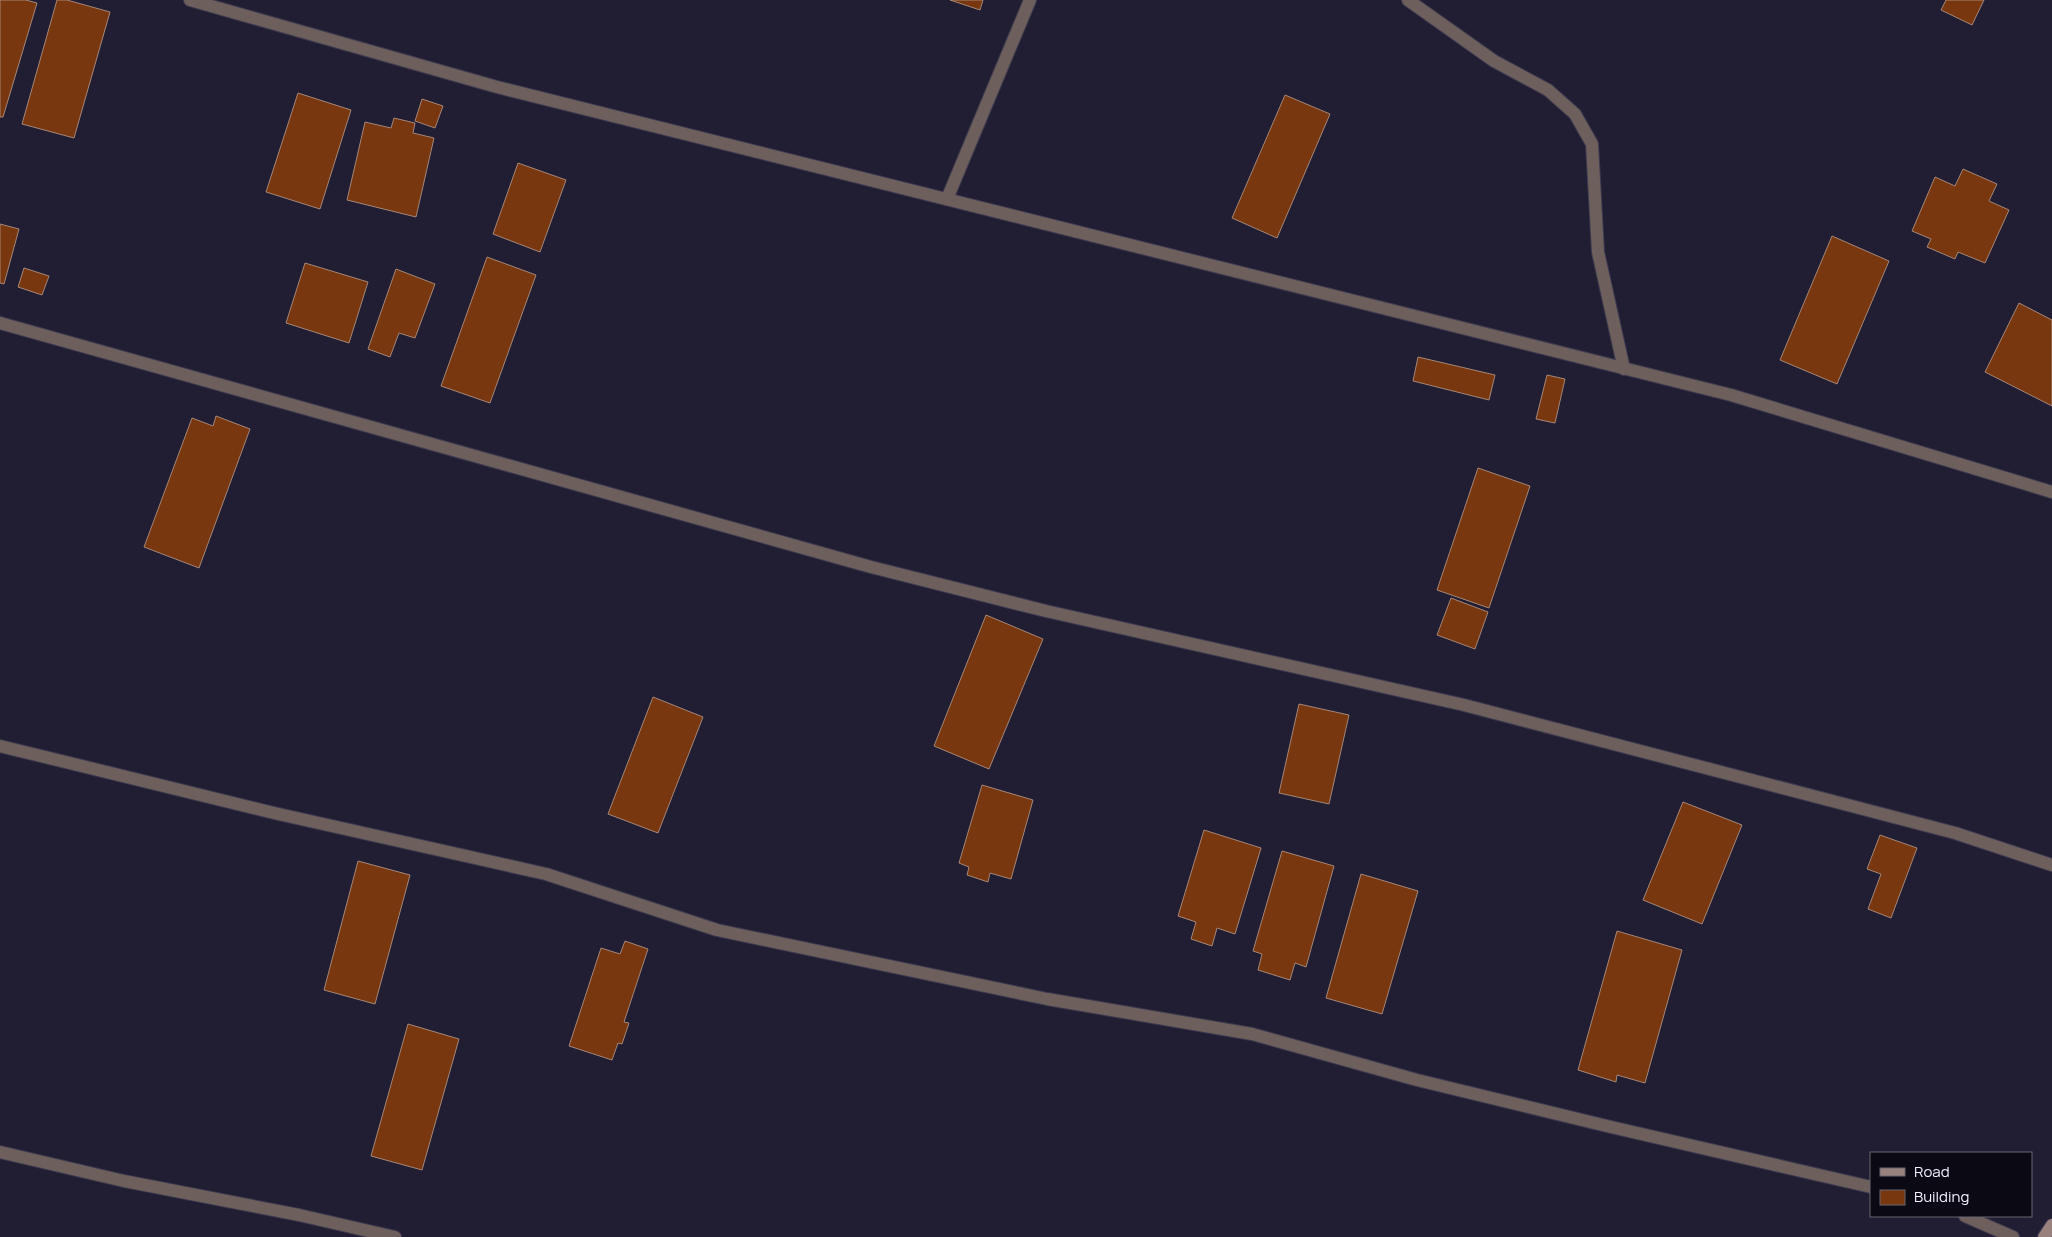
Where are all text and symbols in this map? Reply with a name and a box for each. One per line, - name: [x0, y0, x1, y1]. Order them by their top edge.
- legend: [1870, 1152, 2032, 1217]
- text: Road: [1914, 1161, 1950, 1182]
- text: Building: [1914, 1186, 1969, 1207]

